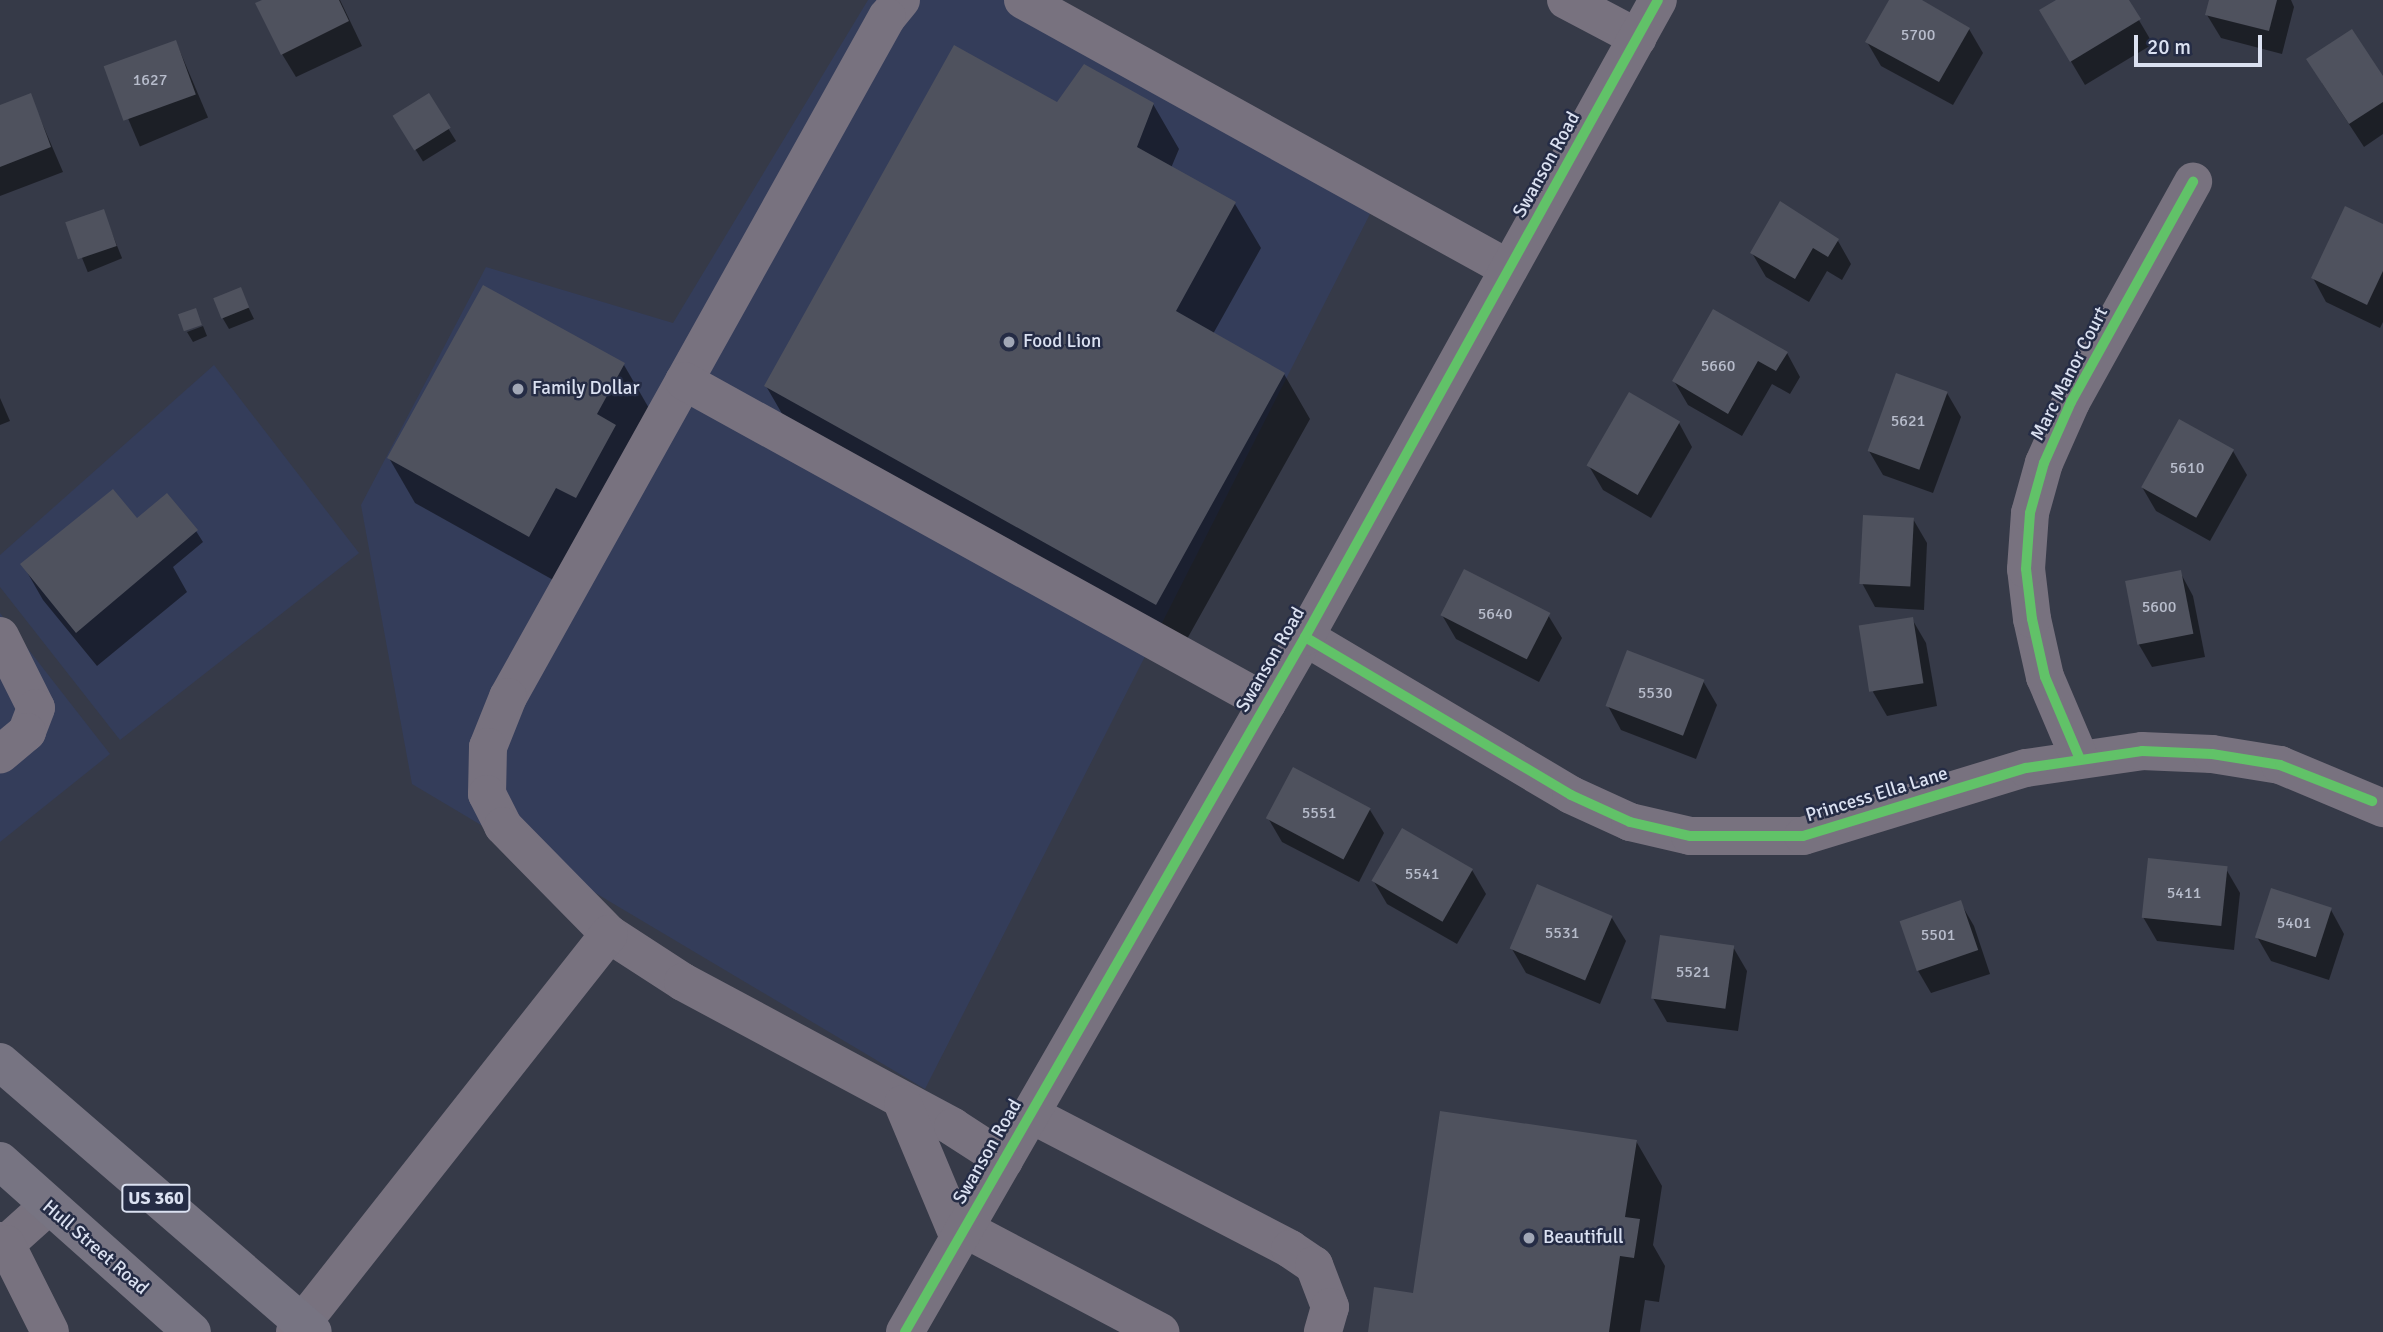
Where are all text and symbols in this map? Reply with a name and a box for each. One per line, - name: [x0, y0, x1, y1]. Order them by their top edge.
- scale bar: [2138, 21, 2266, 65]
- house number: 5700: [1901, 25, 1935, 45]
- text: 20 m: [2147, 34, 2191, 60]
- house number: 1627: [133, 70, 167, 90]
- street label: Swanson Road: [1509, 108, 1585, 222]
- street label: Marc Manor Court: [2027, 303, 2113, 445]
- place label: Food Lion: [1023, 331, 1101, 353]
- marker: Food Lion: [1001, 334, 1017, 350]
- house number: 5660: [1701, 356, 1735, 376]
- place label: Family Dollar: [532, 378, 639, 400]
- marker: Family Dollar: [510, 381, 526, 397]
- house number: 5621: [1891, 411, 1925, 431]
- house number: 5610: [2170, 458, 2204, 478]
- house number: 5600: [2142, 597, 2176, 617]
- street label: Swanson Road: [1232, 604, 1310, 716]
- house number: 5640: [1478, 604, 1512, 624]
- house number: 5530: [1638, 683, 1672, 703]
- street label: Princess Ella Lane: [1803, 763, 1951, 827]
- house number: 5551: [1302, 803, 1336, 823]
- house number: 5541: [1405, 864, 1439, 884]
- house number: 5411: [2167, 883, 2201, 903]
- house number: 5401: [2277, 913, 2311, 933]
- house number: 5531: [1545, 923, 1579, 943]
- house number: 5501: [1921, 925, 1955, 945]
- house number: 5521: [1676, 962, 1710, 982]
- street label: Swanson Road: [949, 1096, 1027, 1208]
- road number: US 360: [121, 1184, 191, 1212]
- street label: Hull Street Road: [37, 1196, 153, 1300]
- place label: Beautifull: [1543, 1227, 1624, 1249]
- marker: Beautifull: [1521, 1230, 1537, 1246]

